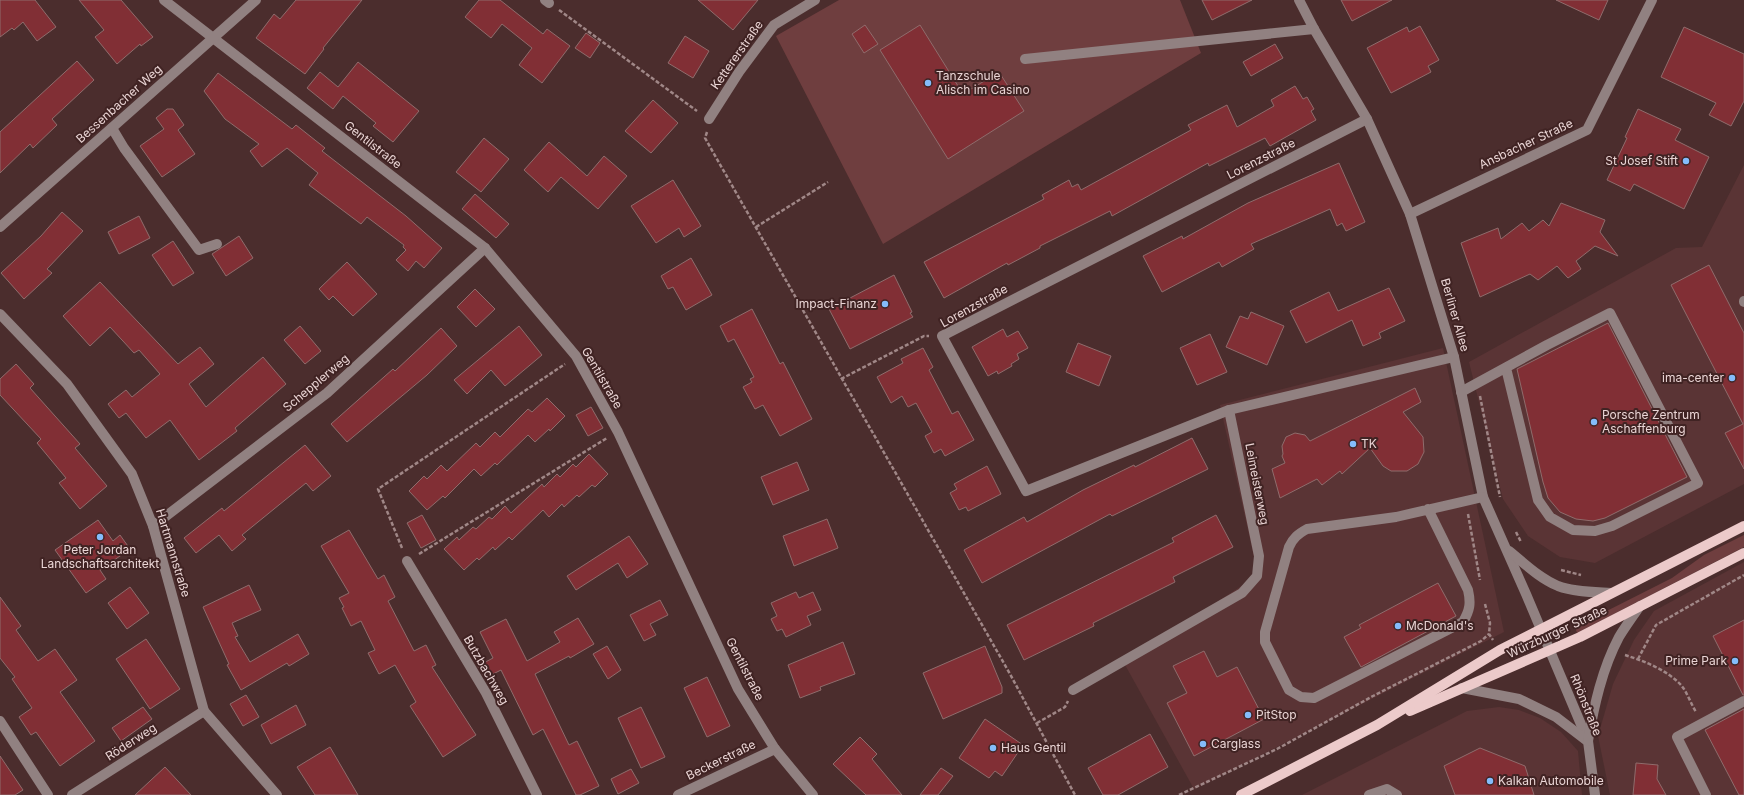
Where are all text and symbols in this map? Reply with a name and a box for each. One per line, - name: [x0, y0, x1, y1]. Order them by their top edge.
- street label: Kettererstraße: [707, 17, 766, 92]
- street label: Bessenbacher Weg: [73, 61, 165, 146]
- place label: Tanzschule Alisch im Casino: [936, 68, 1030, 97]
- marker: Tanzschule Alisch im Casino: [923, 78, 933, 88]
- street label: Ansbacher Straße: [1476, 115, 1575, 172]
- street label: Gentilstraße: [342, 118, 405, 172]
- street label: Lorenzstraße: [1224, 135, 1298, 182]
- place label: St Josef Stift: [1605, 153, 1678, 168]
- marker: St Josef Stift: [1681, 156, 1691, 166]
- street label: Berliner Allee: [1438, 277, 1473, 353]
- street label: Lorenzstraße: [937, 281, 1010, 330]
- place label: Impact-Finanz: [795, 296, 877, 311]
- marker: Impact-Finanz: [880, 299, 890, 309]
- street label: Gentilstraße: [579, 344, 626, 411]
- street label: Schepplerweg: [280, 351, 352, 415]
- place label: ima-center: [1662, 370, 1724, 385]
- marker: ima-center: [1727, 373, 1737, 383]
- place label: Porsche Zentrum Aschaffenburg: [1602, 407, 1700, 436]
- marker: Porsche Zentrum Aschaffenburg: [1589, 417, 1599, 427]
- place label: TK: [1361, 436, 1377, 451]
- marker: TK: [1348, 439, 1358, 449]
- street label: Leimeisterweg: [1242, 442, 1273, 526]
- street label: Hartmannstraße: [153, 507, 194, 599]
- marker: Peter Jordan Landschaftsarchitekt: [95, 532, 105, 542]
- place label: Peter Jordan Landschaftsarchitekt: [41, 542, 159, 571]
- street label: Würzburger Straße: [1505, 602, 1609, 661]
- place label: McDonald's: [1406, 618, 1474, 633]
- marker: McDonald's: [1393, 621, 1403, 631]
- street label: Butzbachweg: [461, 632, 512, 707]
- street label: Gentilstraße: [723, 635, 768, 703]
- place label: Prime Park: [1665, 653, 1727, 668]
- marker: Prime Park: [1730, 656, 1740, 666]
- street label: Rhönstraße: [1567, 672, 1606, 738]
- place label: PitStop: [1256, 707, 1297, 722]
- marker: PitStop: [1243, 710, 1253, 720]
- street label: Röderweg: [102, 720, 159, 764]
- street label: Beckerstraße: [684, 736, 758, 783]
- place label: Carglass: [1211, 736, 1261, 751]
- marker: Carglass: [1198, 739, 1208, 749]
- place label: Haus Gentil: [1001, 740, 1066, 755]
- marker: Haus Gentil: [988, 743, 998, 753]
- place label: Kalkan Automobile: [1498, 773, 1604, 788]
- marker: Kalkan Automobile: [1485, 776, 1495, 786]

